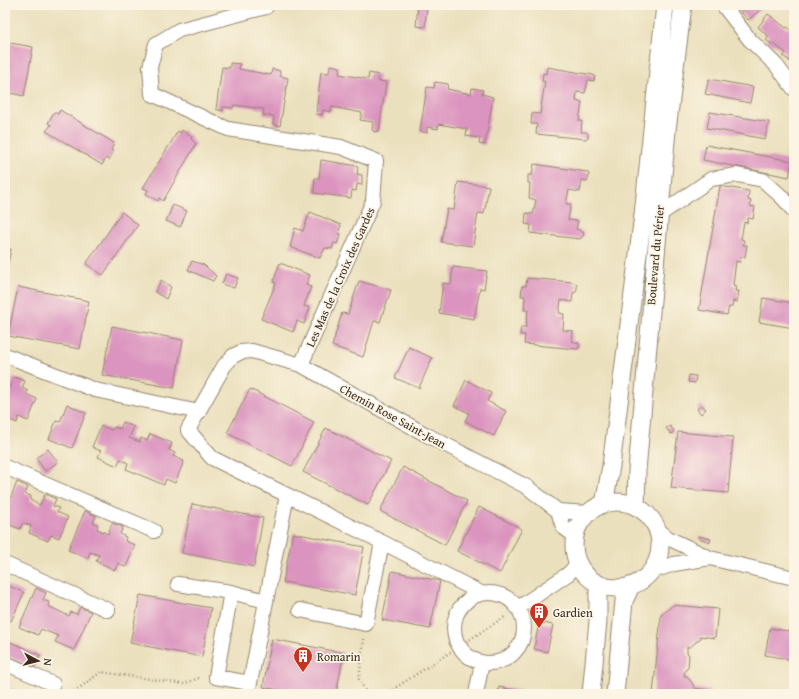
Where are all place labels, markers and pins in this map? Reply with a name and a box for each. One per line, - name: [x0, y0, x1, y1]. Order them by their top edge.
- building icon: Gardien: [528, 601, 550, 629]
- place label: Gardien: [553, 604, 593, 621]
- building icon: Romarin: [292, 645, 314, 673]
- place label: Romarin: [317, 648, 361, 665]

